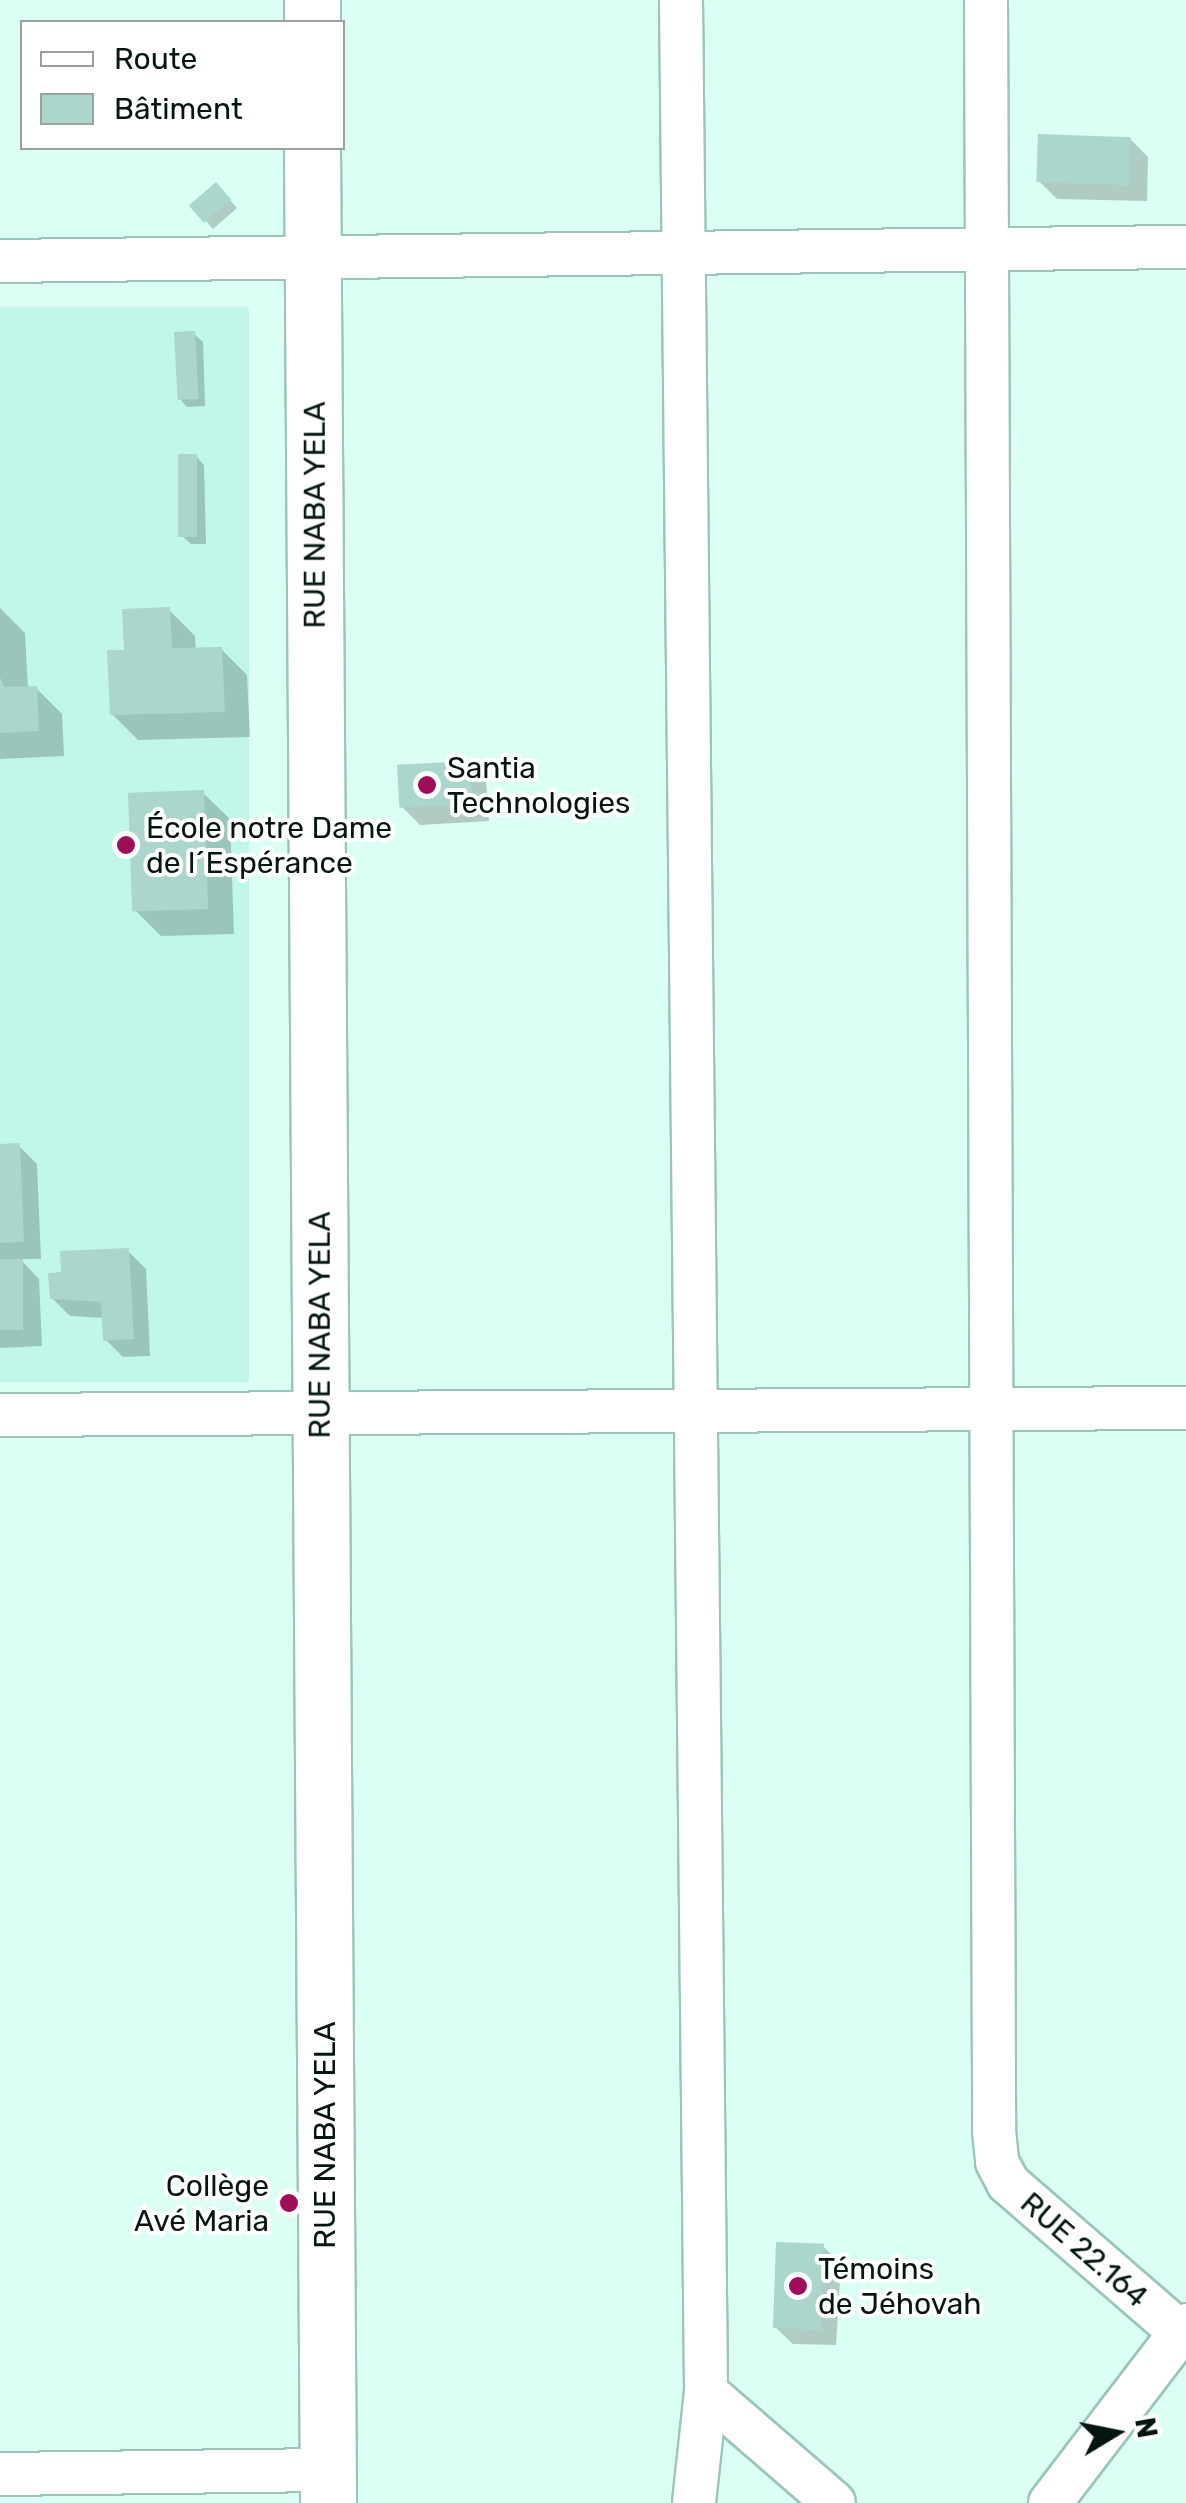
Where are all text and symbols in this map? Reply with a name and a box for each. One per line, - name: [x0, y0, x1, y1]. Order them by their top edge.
- legend: [20, 20, 345, 150]
- text: Route: [114, 41, 197, 77]
- text: Bâtiment: [114, 91, 243, 127]
- street label: RUE NABA YELA: [297, 401, 333, 629]
- place label: Santia Technologies: [447, 750, 630, 820]
- marker: Santia Technologies: [416, 774, 438, 796]
- place label: École notre Dame de l´Espérance: [146, 810, 392, 880]
- marker: École notre Dame de l´Espérance: [115, 834, 137, 856]
- street label: RUE NABA YELA: [302, 1211, 338, 1439]
- street label: RUE NABA YELA: [307, 2021, 343, 2249]
- place label: Collège Avé Maria: [134, 2168, 269, 2238]
- street label: RUE 22.164: [1013, 2185, 1155, 2315]
- marker: Collège Avé Maria: [278, 2192, 300, 2214]
- place label: Témoins de Jéhovah: [818, 2251, 982, 2322]
- marker: Témoins de Jéhovah: [787, 2275, 809, 2297]
- north arrow: [1066, 2383, 1166, 2483]
- text: N: [1128, 2415, 1164, 2440]

